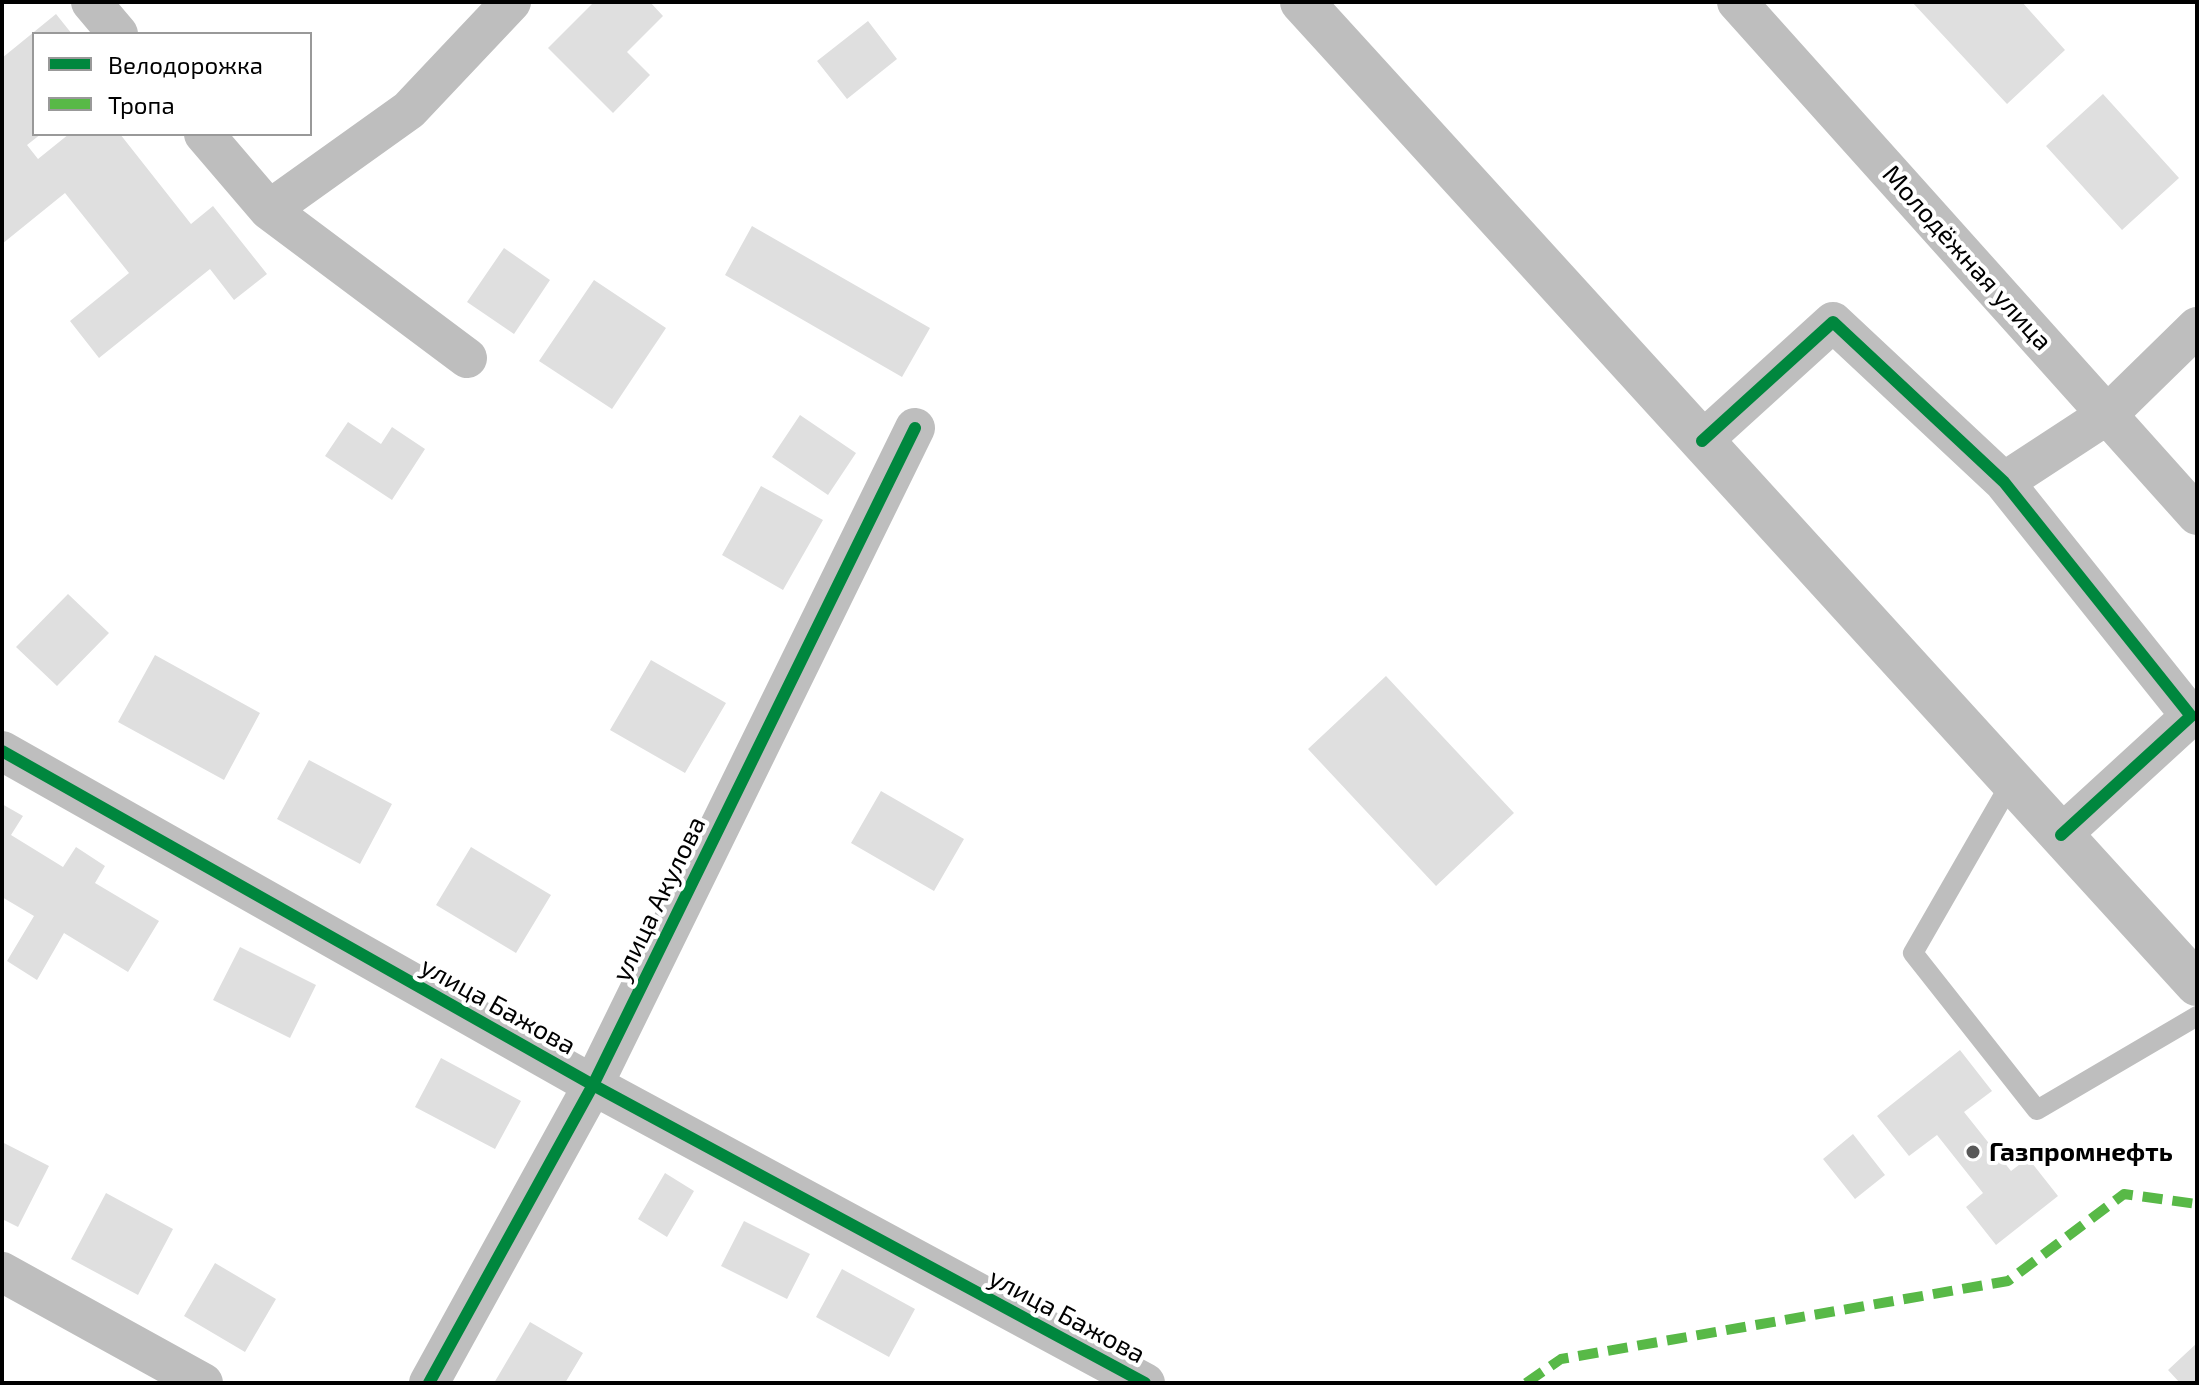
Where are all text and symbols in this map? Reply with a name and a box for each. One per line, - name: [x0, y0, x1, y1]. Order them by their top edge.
- legend: [32, 32, 312, 136]
- text: Велодорожка: [108, 50, 263, 79]
- text: Тропа: [108, 90, 175, 119]
- street label: Молодёжная улица: [1876, 159, 2058, 357]
- street label: улица Акулова: [606, 811, 712, 987]
- street label: улица Бажова: [415, 951, 581, 1061]
- place label: Газпромнефть: [1989, 1136, 2173, 1168]
- marker: Газпромнефть: [1964, 1143, 1982, 1161]
- street label: улица Бажова: [984, 1262, 1150, 1370]

